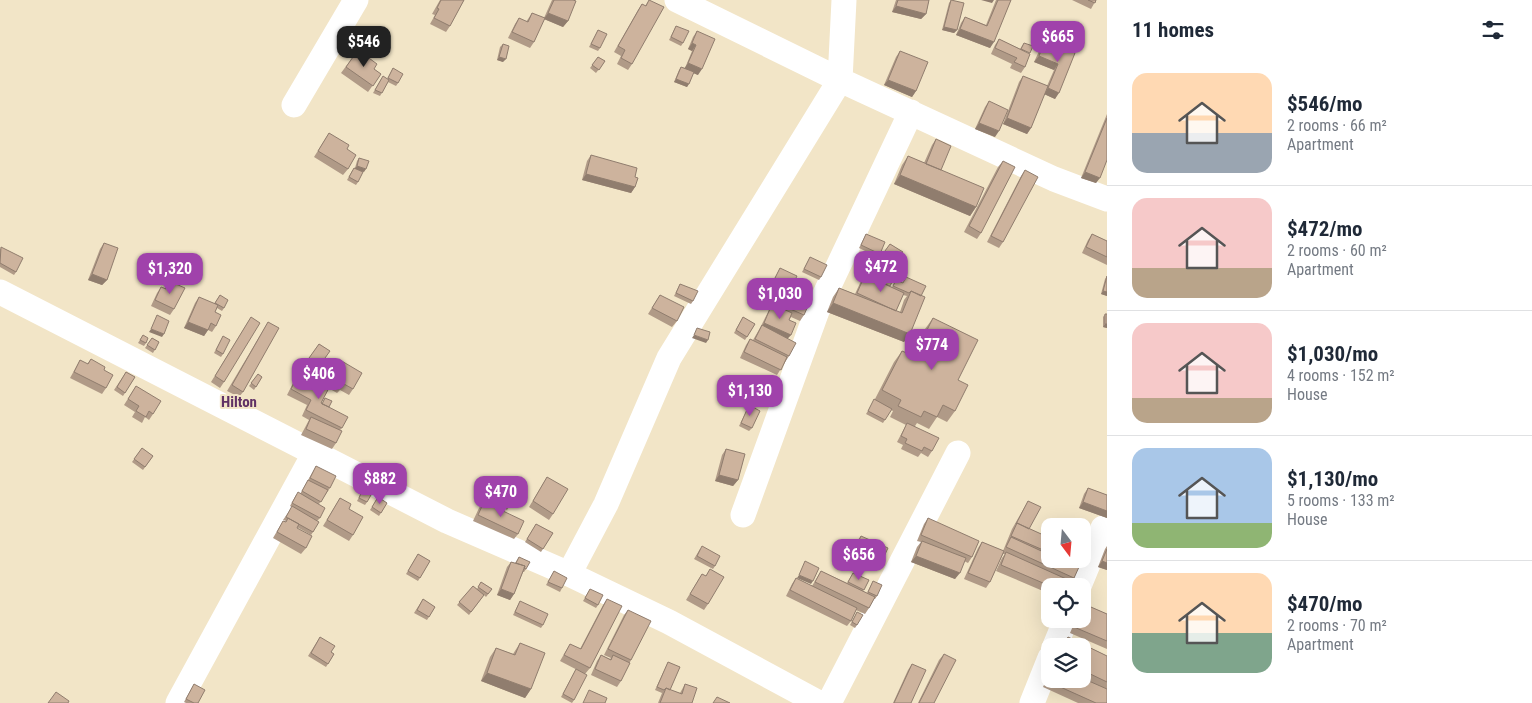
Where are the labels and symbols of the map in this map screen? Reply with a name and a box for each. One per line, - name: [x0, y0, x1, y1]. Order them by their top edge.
- pin: $665: [1028, 20, 1088, 63]
- pin: $546: [334, 26, 394, 68]
- pin: $472: [851, 250, 911, 293]
- pin: $1,320: [129, 252, 211, 295]
- pin: $1,030: [739, 278, 821, 320]
- pin: $774: [902, 328, 962, 371]
- pin: $406: [289, 358, 349, 400]
- pin: $1,130: [709, 374, 791, 417]
- district label: Hilton: [221, 393, 257, 411]
- pin: $882: [350, 462, 410, 505]
- pin: $470: [471, 476, 531, 518]
- north arrow: [1041, 518, 1091, 568]
- pin: $656: [829, 538, 889, 581]

